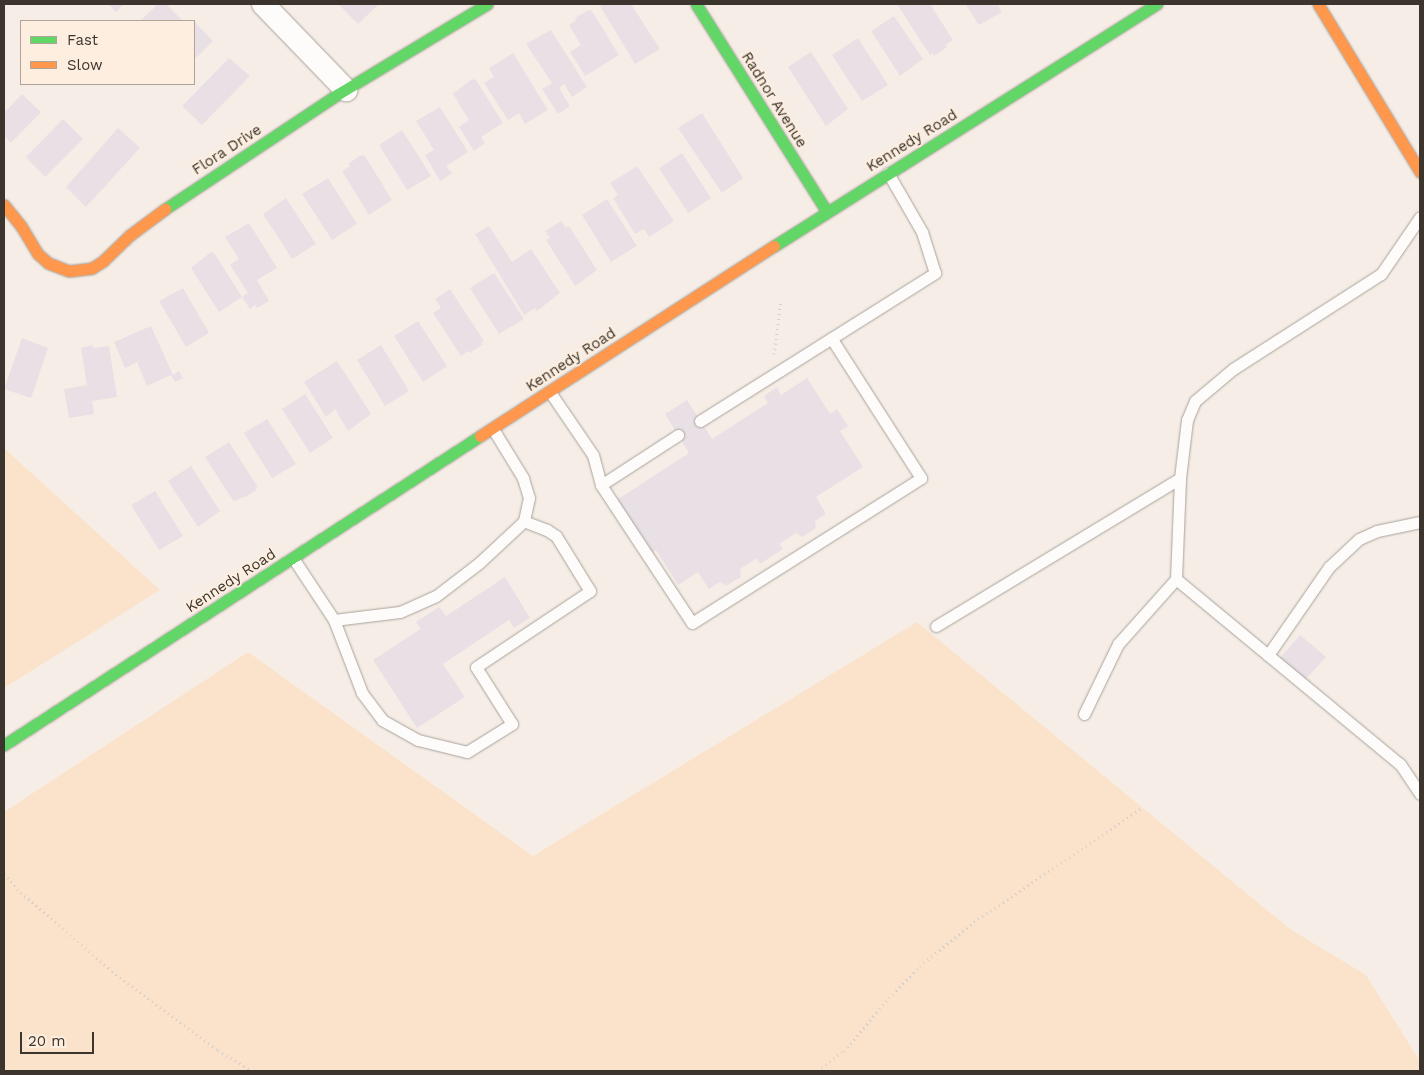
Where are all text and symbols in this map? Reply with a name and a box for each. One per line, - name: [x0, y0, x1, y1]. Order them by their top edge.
- legend: [20, 20, 195, 85]
- text: Fast: [67, 31, 98, 49]
- street label: Radnor Avenue: [737, 48, 811, 152]
- text: Slow: [67, 56, 103, 74]
- street label: Kennedy Road: [863, 106, 961, 176]
- street label: Flora Drive: [189, 121, 265, 179]
- street label: Kennedy Road: [523, 324, 619, 396]
- street label: Kennedy Road: [183, 545, 279, 617]
- scale bar: [22, 1022, 96, 1054]
- text: 20 m: [28, 1032, 66, 1050]

